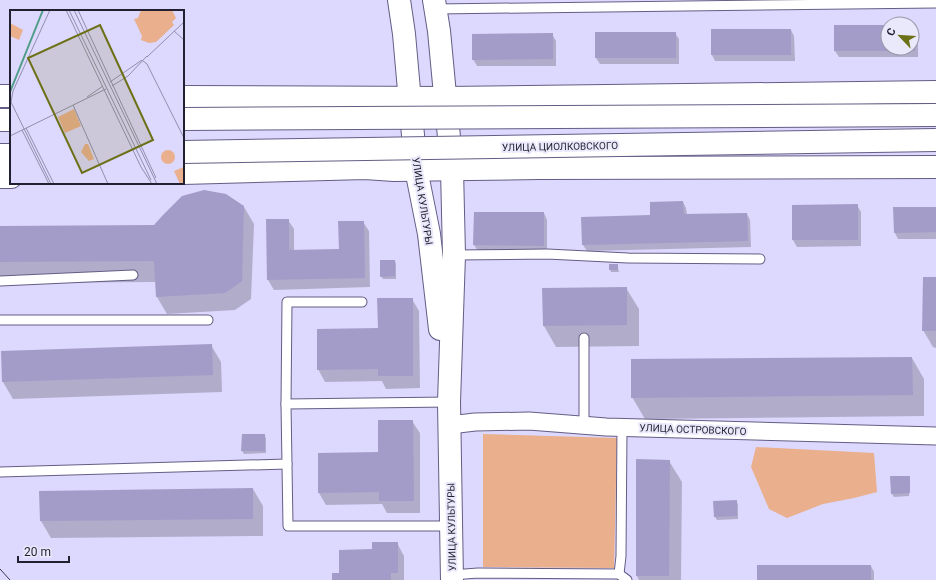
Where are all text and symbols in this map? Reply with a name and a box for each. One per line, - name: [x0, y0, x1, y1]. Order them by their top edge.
- inset map: [10, 10, 184, 184]
- north arrow: [880, 16, 920, 56]
- text: С: [884, 26, 899, 38]
- street label: УЛИЦА ЦИОЛКОВСКОГО: [502, 140, 618, 153]
- street label: УЛИЦА КУЛЬТУРЫ: [410, 157, 435, 246]
- street label: УЛИЦА ОСТРОВСКОГО: [639, 422, 747, 437]
- street label: УЛИЦА КУЛЬТУРЫ: [445, 483, 458, 571]
- scale bar: [18, 538, 69, 564]
- text: 20 m: [24, 545, 51, 559]

